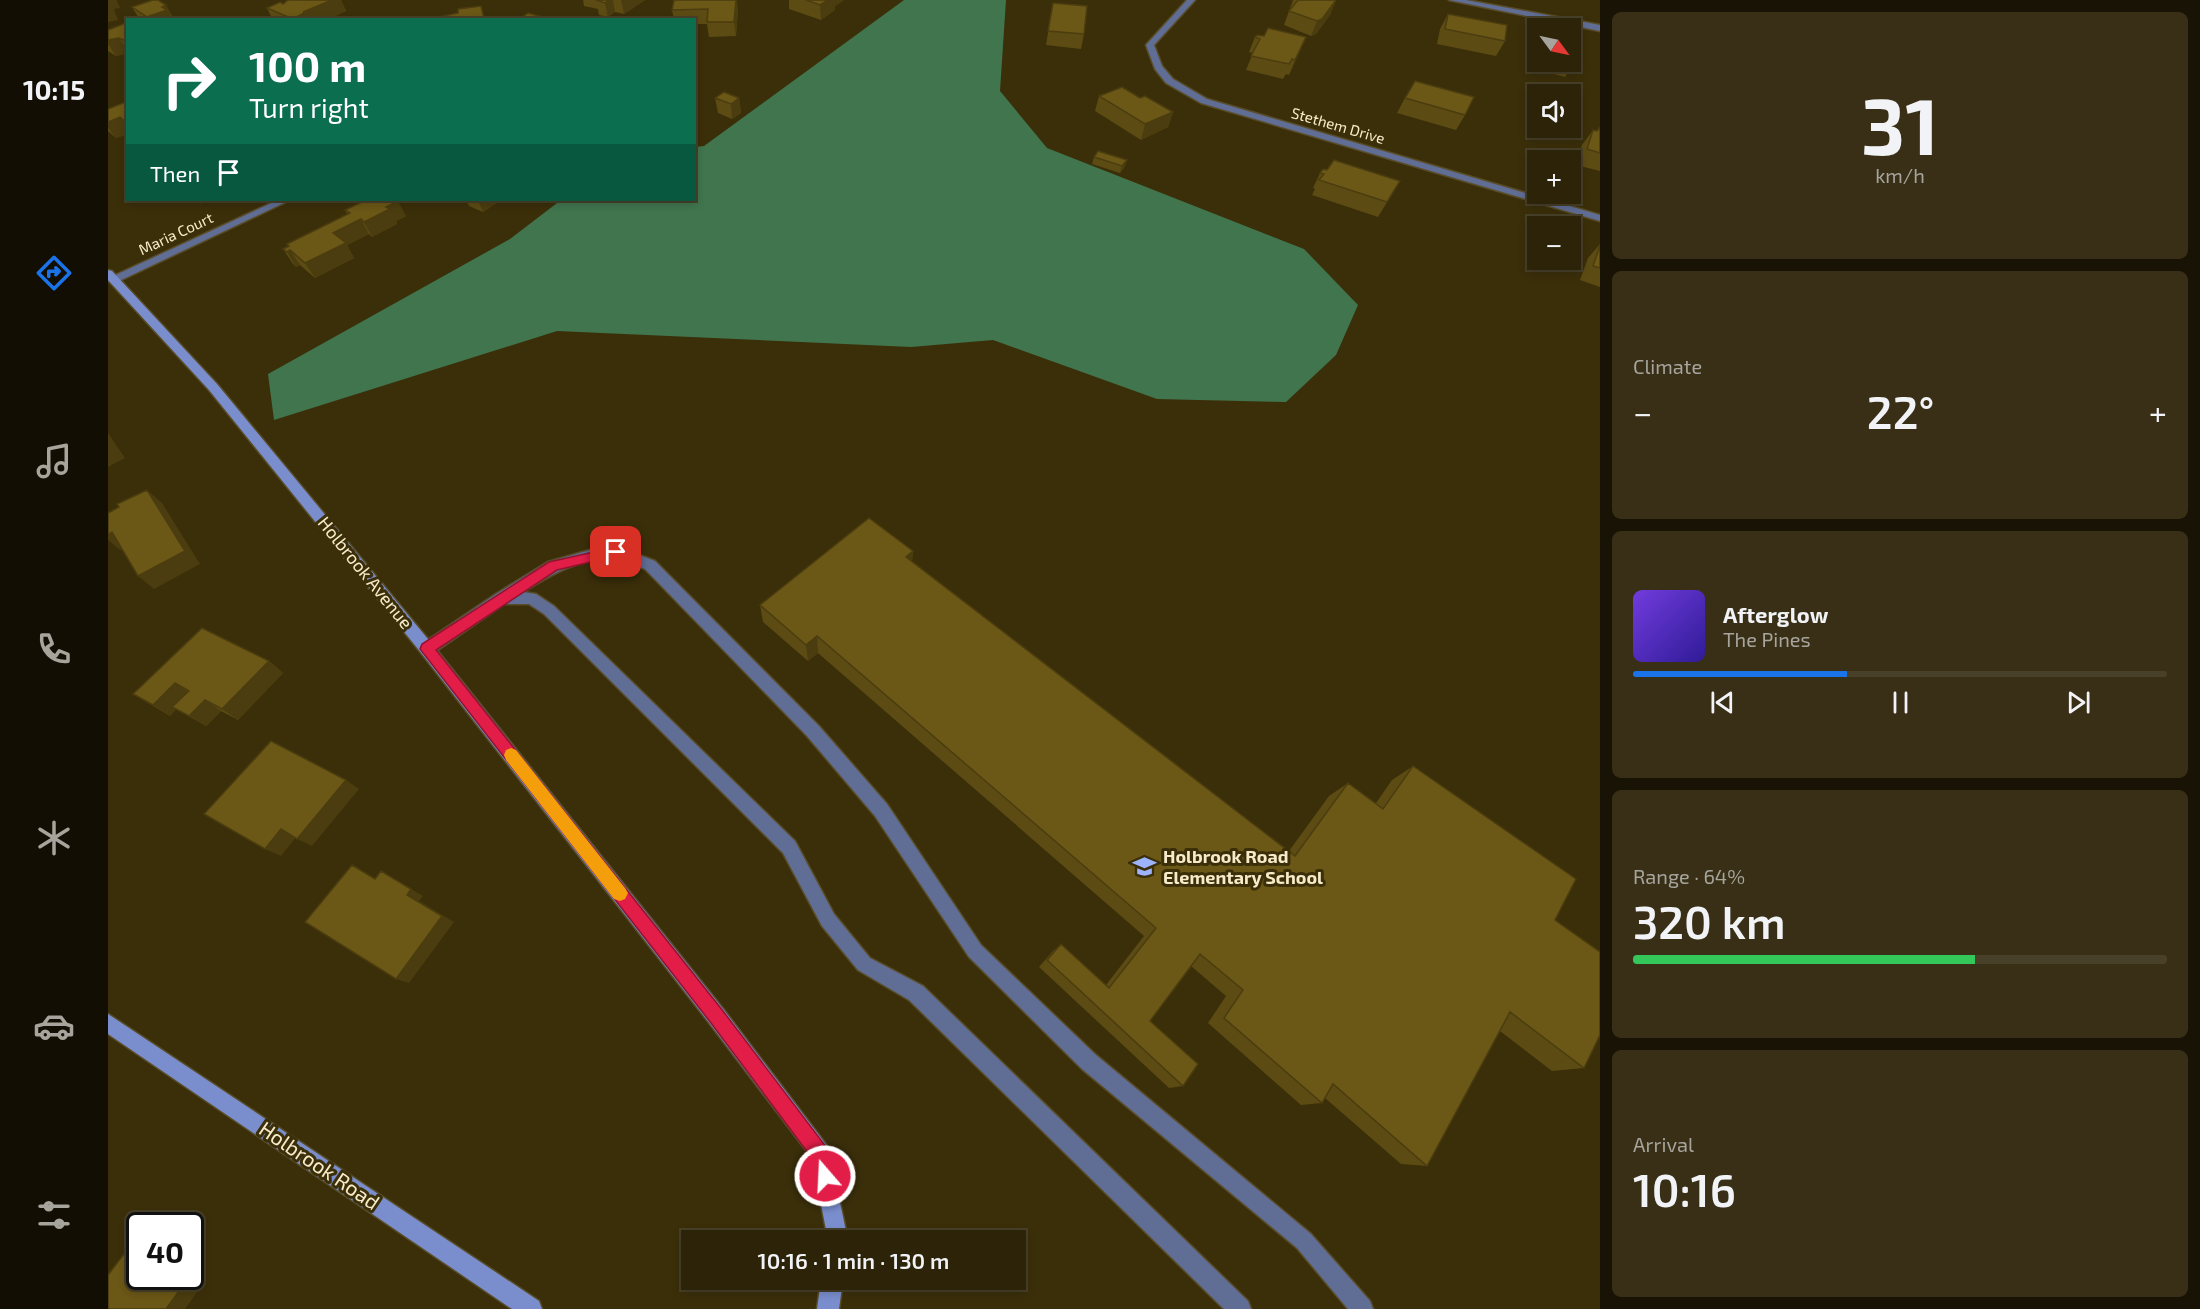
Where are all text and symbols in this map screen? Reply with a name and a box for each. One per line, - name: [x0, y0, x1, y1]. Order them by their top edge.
- north arrow: [1527, 18, 1581, 72]
- map controls: [1527, 18, 1581, 270]
- text: 100 m: [249, 40, 366, 90]
- icon: right: [150, 42, 228, 120]
- text: 10:15: [23, 73, 85, 105]
- text: 31: [1861, 77, 1939, 171]
- button: sound: [1527, 84, 1581, 138]
- text: Turn right: [249, 91, 369, 123]
- street label: Stethem Drive: [1289, 103, 1387, 147]
- button: +: [1527, 150, 1581, 204]
- icon: arrive: [212, 156, 245, 189]
- text: Then: [150, 160, 200, 186]
- text: km/h: [1875, 163, 1925, 187]
- street label: Maria Court: [135, 208, 216, 258]
- button: −: [1527, 216, 1581, 270]
- icon: directions: [33, 252, 75, 294]
- text: Climate: [1633, 354, 1702, 378]
- text: 22°: [1867, 384, 1934, 438]
- text: −: [1633, 392, 1652, 432]
- text: +: [2149, 392, 2167, 432]
- icon: music: [33, 440, 75, 482]
- street label: Holbrook Avenue: [314, 512, 418, 633]
- pin: [590, 526, 641, 577]
- icon: arrive: [599, 535, 632, 568]
- text: Afterglow: [1723, 601, 1828, 627]
- text: The Pines: [1723, 627, 1811, 651]
- icon: phone: [33, 628, 75, 670]
- icon: previous: [1706, 686, 1739, 719]
- icon: pause: [1884, 686, 1917, 719]
- icon: next: [2062, 686, 2095, 719]
- icon: climate: [33, 817, 75, 859]
- place label: Holbrook Road Elementary School: [1163, 845, 1323, 888]
- school or university icon: Holbrook Road Elementary School: [1132, 854, 1158, 880]
- text: Range · 64%: [1633, 864, 1745, 888]
- text: 320 km: [1633, 894, 1786, 948]
- icon: car: [33, 1005, 75, 1047]
- street label: Holbrook Road: [255, 1115, 385, 1214]
- text: Arrival: [1633, 1132, 1694, 1156]
- position arrow: [793, 1144, 857, 1208]
- text: 10:16: [1633, 1162, 1736, 1216]
- icon: filters: [33, 1194, 75, 1236]
- speed limit sign: 40: [126, 1212, 204, 1290]
- text: 10:16 · 1 min · 130 m: [758, 1247, 949, 1273]

